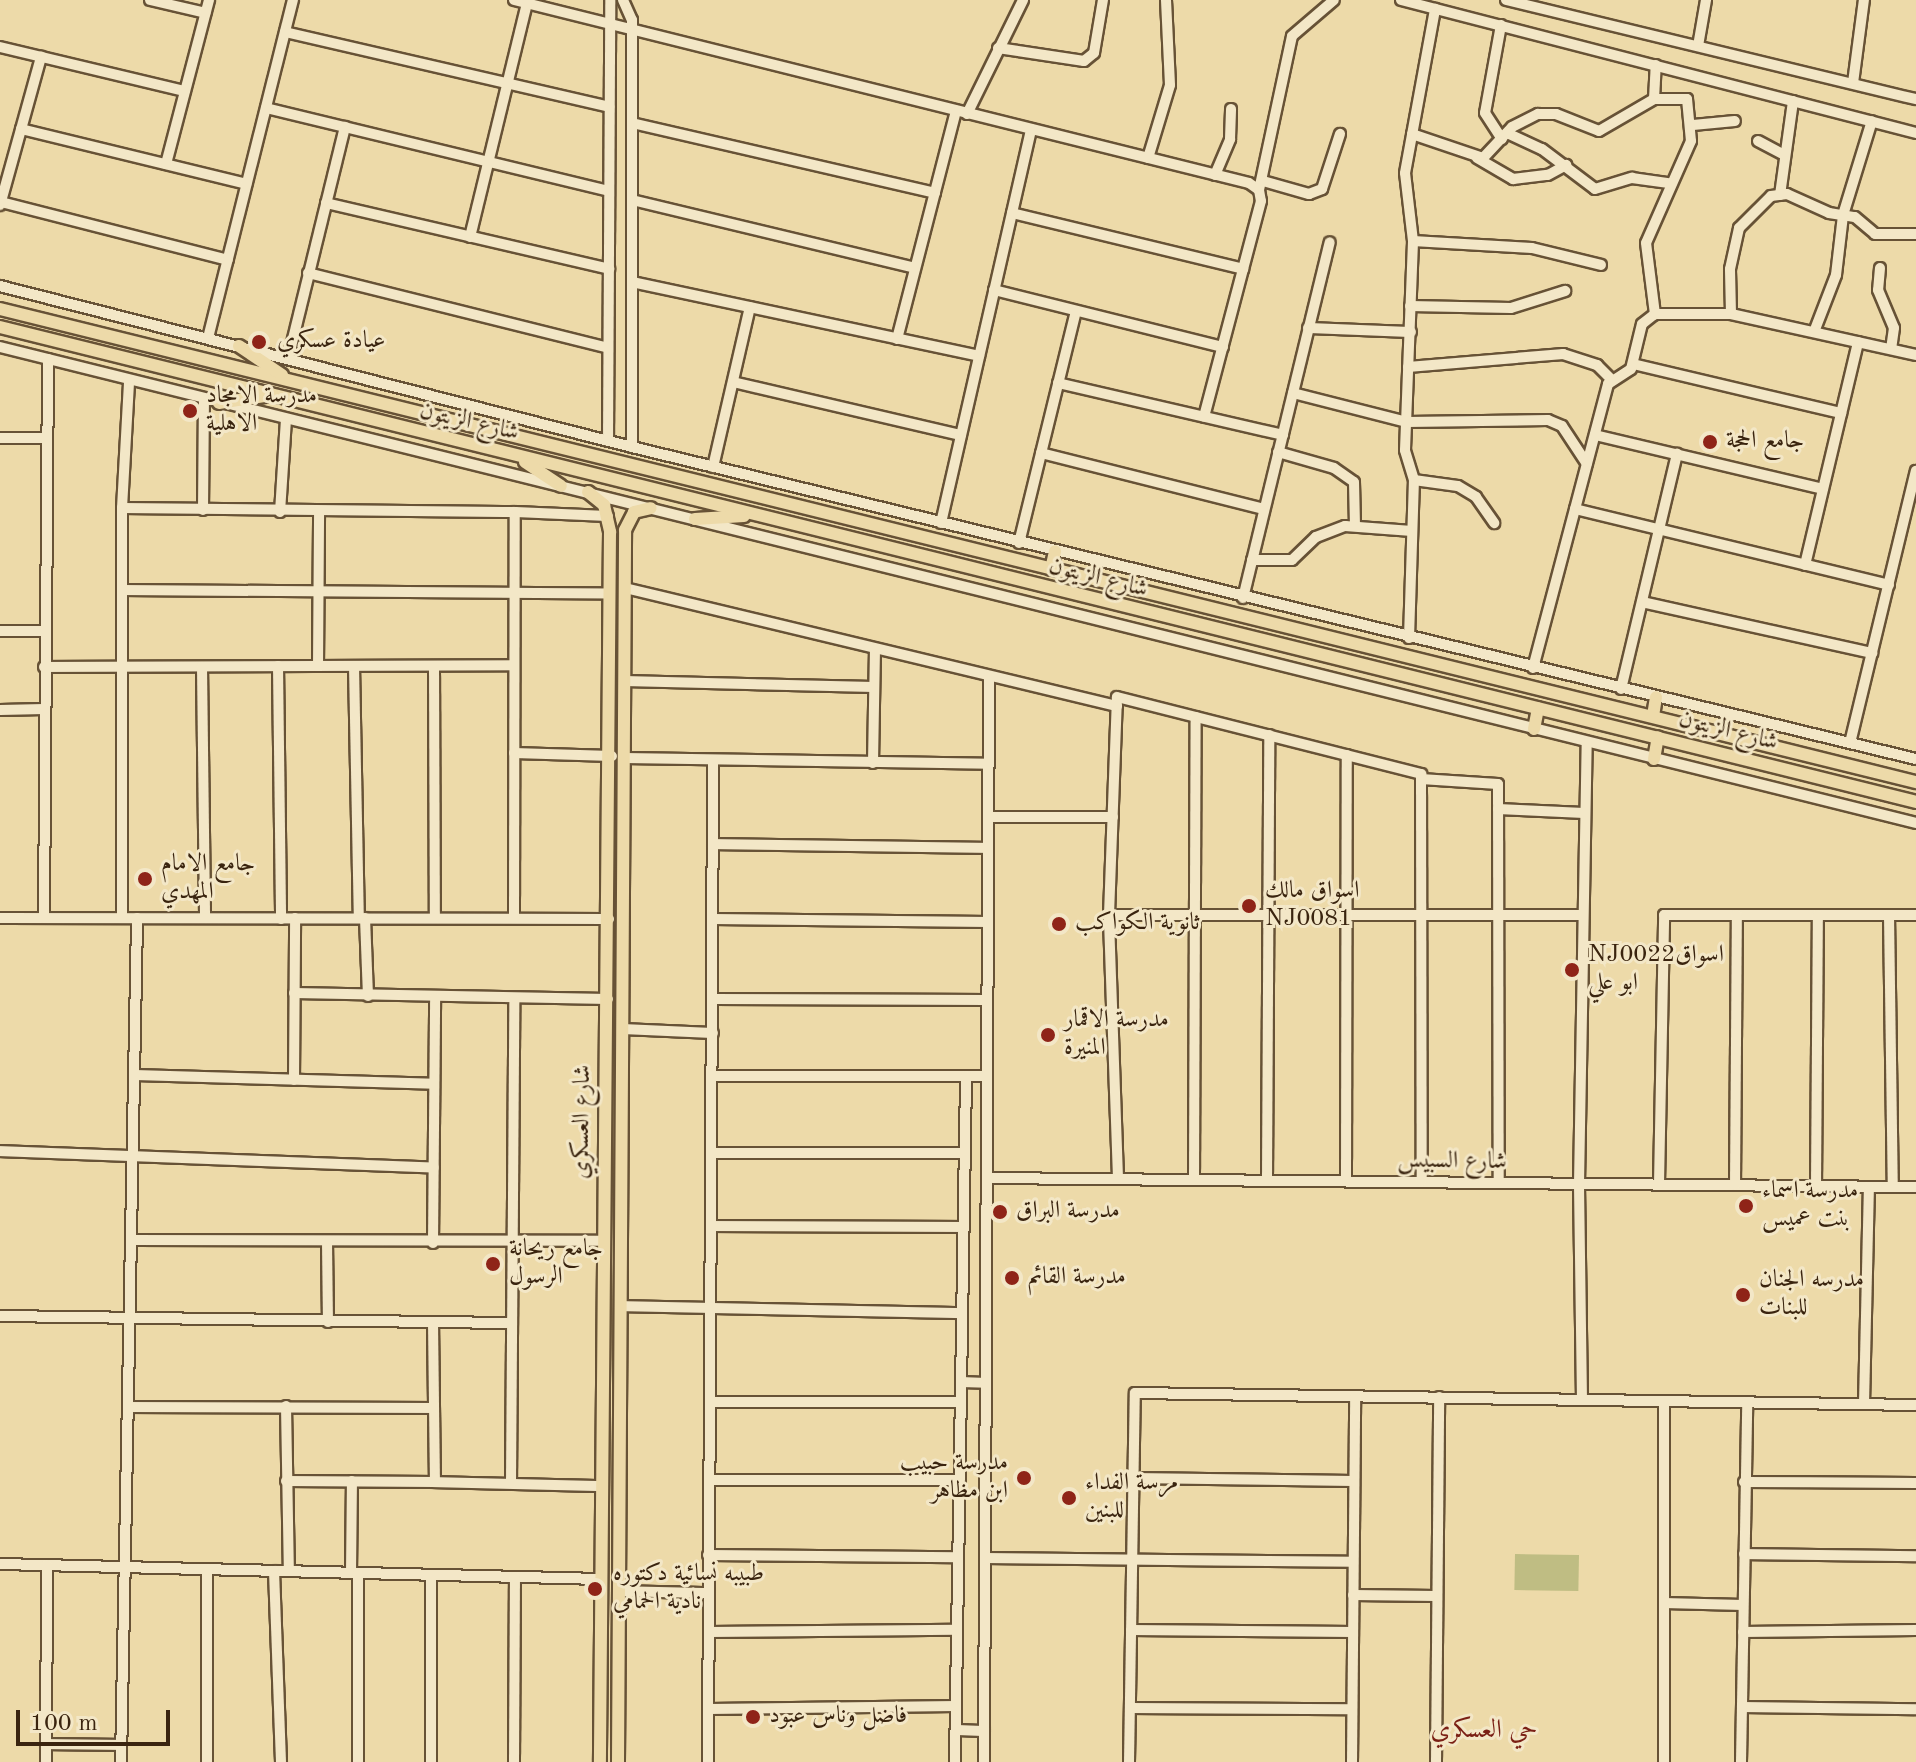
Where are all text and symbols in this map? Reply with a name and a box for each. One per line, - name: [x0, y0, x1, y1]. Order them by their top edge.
- place label: عيادة عسكري: [277, 328, 385, 356]
- marker: عيادة عسكري: [248, 331, 270, 353]
- place label: مدرسة الامجاد الاهلية: [206, 383, 317, 439]
- street label: شارع الزيتون: [417, 398, 521, 448]
- marker: مدرسة الامجاد الاهلية: [181, 402, 199, 420]
- place label: جامع الحجة: [1726, 428, 1804, 456]
- marker: جامع الحجة: [1701, 433, 1719, 451]
- street label: شارع الزيتون: [1046, 553, 1150, 605]
- street label: شارع الزيتون: [1676, 706, 1780, 758]
- place label: جامع الامام المهدي: [161, 851, 255, 907]
- marker: جامع الامام المهدي: [136, 870, 154, 888]
- place label: اسواق مالك NJ0081: [1265, 878, 1359, 934]
- marker: اسواق مالك NJ0081: [1240, 897, 1258, 915]
- place label: ثانوية الكواكب: [1075, 910, 1200, 938]
- marker: ثانوية الكواكب: [1050, 915, 1068, 933]
- place label: NJ0022اسواق ابو علي: [1588, 942, 1724, 998]
- marker: NJ0022اسواق ابو علي: [1563, 961, 1581, 979]
- place label: مدرسة الاقمار المنيرة: [1064, 1007, 1169, 1063]
- marker: مدرسة الاقمار المنيرة: [1039, 1026, 1057, 1044]
- street label: شارع العسكري: [568, 1065, 598, 1179]
- street label: شارع السبيس: [1397, 1147, 1507, 1177]
- place label: مدرسة اسماء بنت عميس: [1762, 1178, 1858, 1234]
- marker: مدرسة اسماء بنت عميس: [1737, 1197, 1755, 1215]
- place label: مدرسة البراق: [1016, 1198, 1120, 1226]
- marker: مدرسة البراق: [991, 1203, 1009, 1221]
- place label: جامع ريحانة الرسول: [509, 1236, 603, 1292]
- marker: جامع ريحانة الرسول: [484, 1255, 502, 1273]
- place label: مدرسة القائم: [1028, 1264, 1126, 1292]
- place label: مدرسه الجنان للبنات: [1759, 1267, 1864, 1323]
- marker: مدرسة القائم: [1003, 1269, 1021, 1287]
- marker: مدرسه الجنان للبنات: [1734, 1286, 1752, 1304]
- place label: مدرسة حبيب ابن مظاهر: [900, 1450, 1008, 1506]
- marker: مدرسة حبيب ابن مظاهر: [1015, 1469, 1033, 1487]
- place label: مرسة الفداء للبنين: [1085, 1470, 1178, 1526]
- marker: مرسة الفداء للبنين: [1060, 1489, 1078, 1507]
- place label: طبيبه نسائية دكتوره نادية الحمامي: [613, 1561, 764, 1617]
- marker: طبيبه نسائية دكتوره نادية الحمامي: [584, 1578, 606, 1600]
- scale bar: [20, 1694, 174, 1744]
- place label: فاضل وناس عبود: [769, 1703, 907, 1731]
- marker: فاضل وناس عبود: [744, 1708, 762, 1726]
- text: 100 m: [30, 1712, 98, 1736]
- district label: حي العسكري: [1430, 1715, 1538, 1747]

